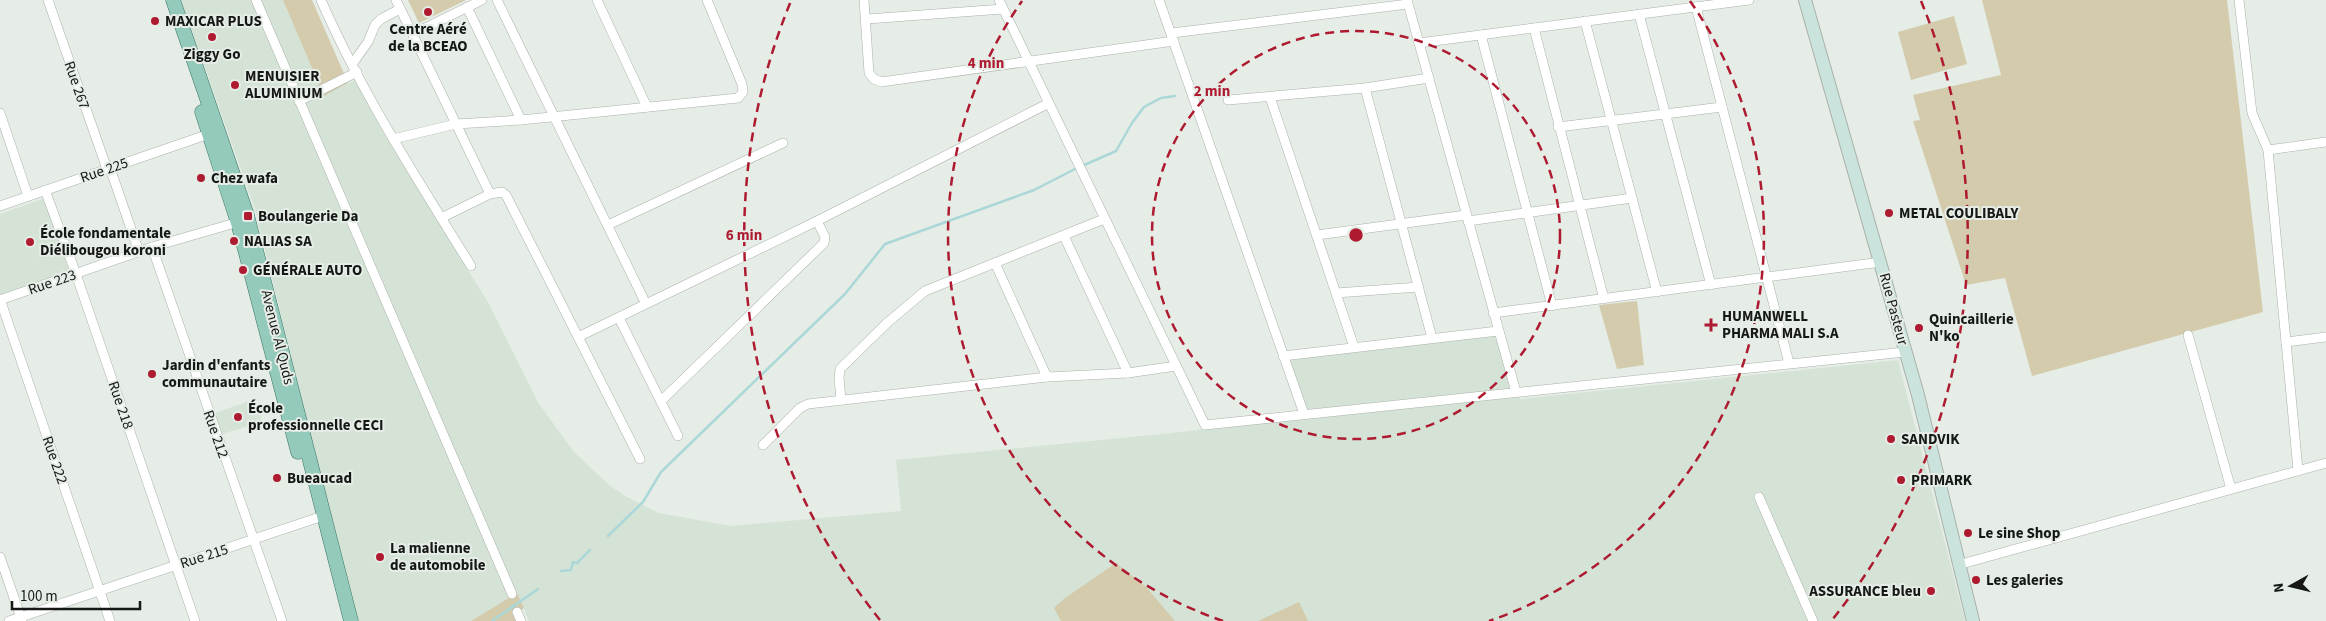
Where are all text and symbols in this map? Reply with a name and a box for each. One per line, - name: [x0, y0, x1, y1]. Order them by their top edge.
- marker: Centre Aéré de la BCEAO: [422, 6, 434, 18]
- place label: MAXICAR PLUS: [165, 11, 262, 32]
- marker: MAXICAR PLUS: [149, 15, 161, 27]
- place label: Centre Aéré de la BCEAO: [388, 19, 468, 57]
- marker: Ziggy Go: [206, 31, 218, 43]
- place label: Ziggy Go: [183, 44, 241, 65]
- text: 4 min: [968, 53, 1004, 74]
- street label: Rue 267: [59, 58, 95, 112]
- place label: MENUISIER ALUMINIUM: [244, 66, 323, 104]
- marker: MENUISIER ALUMINIUM: [229, 79, 241, 91]
- text: 2 min: [1194, 81, 1230, 102]
- street label: Rue 225: [77, 152, 131, 188]
- place label: Chez wafa: [211, 168, 278, 189]
- marker: Chez wafa: [195, 172, 207, 184]
- place label: METAL COULIBALY: [1899, 203, 2019, 224]
- place label: Boulangerie Da: [258, 206, 359, 227]
- marker: METAL COULIBALY: [1883, 207, 1895, 219]
- marker: Boulangerie Da: [242, 210, 254, 222]
- place label: École fondamentale Diélibougou koroni: [40, 223, 171, 261]
- text: 6 min: [726, 225, 762, 246]
- centre of rings: [1347, 226, 1365, 244]
- place label: NALIAS SA: [244, 231, 312, 252]
- marker: NALIAS SA: [228, 235, 240, 247]
- marker: École fondamentale Diélibougou koroni: [24, 236, 36, 248]
- place label: GÉNÉRALE AUTO: [253, 260, 362, 281]
- street label: Rue 223: [25, 264, 79, 300]
- marker: GÉNÉRALE AUTO: [237, 264, 249, 276]
- street label: Rue Pasteur: [1874, 271, 1913, 348]
- street label: Avenue Al Quds: [256, 288, 299, 387]
- place label: HUMANWELL PHARMA MALI S.A: [1722, 306, 1839, 344]
- place label: Quincaillerie N'ko: [1929, 309, 2014, 347]
- marker: HUMANWELL PHARMA MALI S.A: [1704, 318, 1718, 332]
- marker: Quincaillerie N'ko: [1913, 322, 1925, 334]
- place label: Jardin d'enfants communautaire: [162, 355, 271, 393]
- marker: Jardin d'enfants communautaire: [146, 368, 158, 380]
- street label: Rue 218: [103, 378, 139, 432]
- place label: École professionnelle CECI: [248, 398, 384, 436]
- street label: Rue 212: [198, 407, 234, 461]
- marker: École professionnelle CECI: [232, 411, 244, 423]
- place label: SANDVIK: [1901, 429, 1960, 450]
- street label: Rue 222: [37, 433, 73, 487]
- marker: SANDVIK: [1885, 433, 1897, 445]
- place label: Bueaucad: [287, 468, 352, 489]
- place label: PRIMARK: [1911, 470, 1973, 491]
- marker: Bueaucad: [271, 472, 283, 484]
- marker: PRIMARK: [1895, 474, 1907, 486]
- place label: Le sine Shop: [1978, 523, 2061, 544]
- marker: Le sine Shop: [1962, 527, 1974, 539]
- place label: La malienne de automobile: [390, 538, 486, 576]
- street label: Rue 215: [177, 539, 231, 574]
- marker: La malienne de automobile: [374, 551, 386, 563]
- north arrow: [2266, 561, 2316, 611]
- place label: Les galeries: [1986, 570, 2064, 591]
- marker: Les galeries: [1970, 574, 1982, 586]
- scale bar: [12, 578, 140, 610]
- place label: ASSURANCE bleu: [1808, 581, 1921, 602]
- text: N: [2269, 582, 2290, 594]
- marker: ASSURANCE bleu: [1925, 585, 1937, 597]
- text: 100 m: [20, 586, 58, 607]

